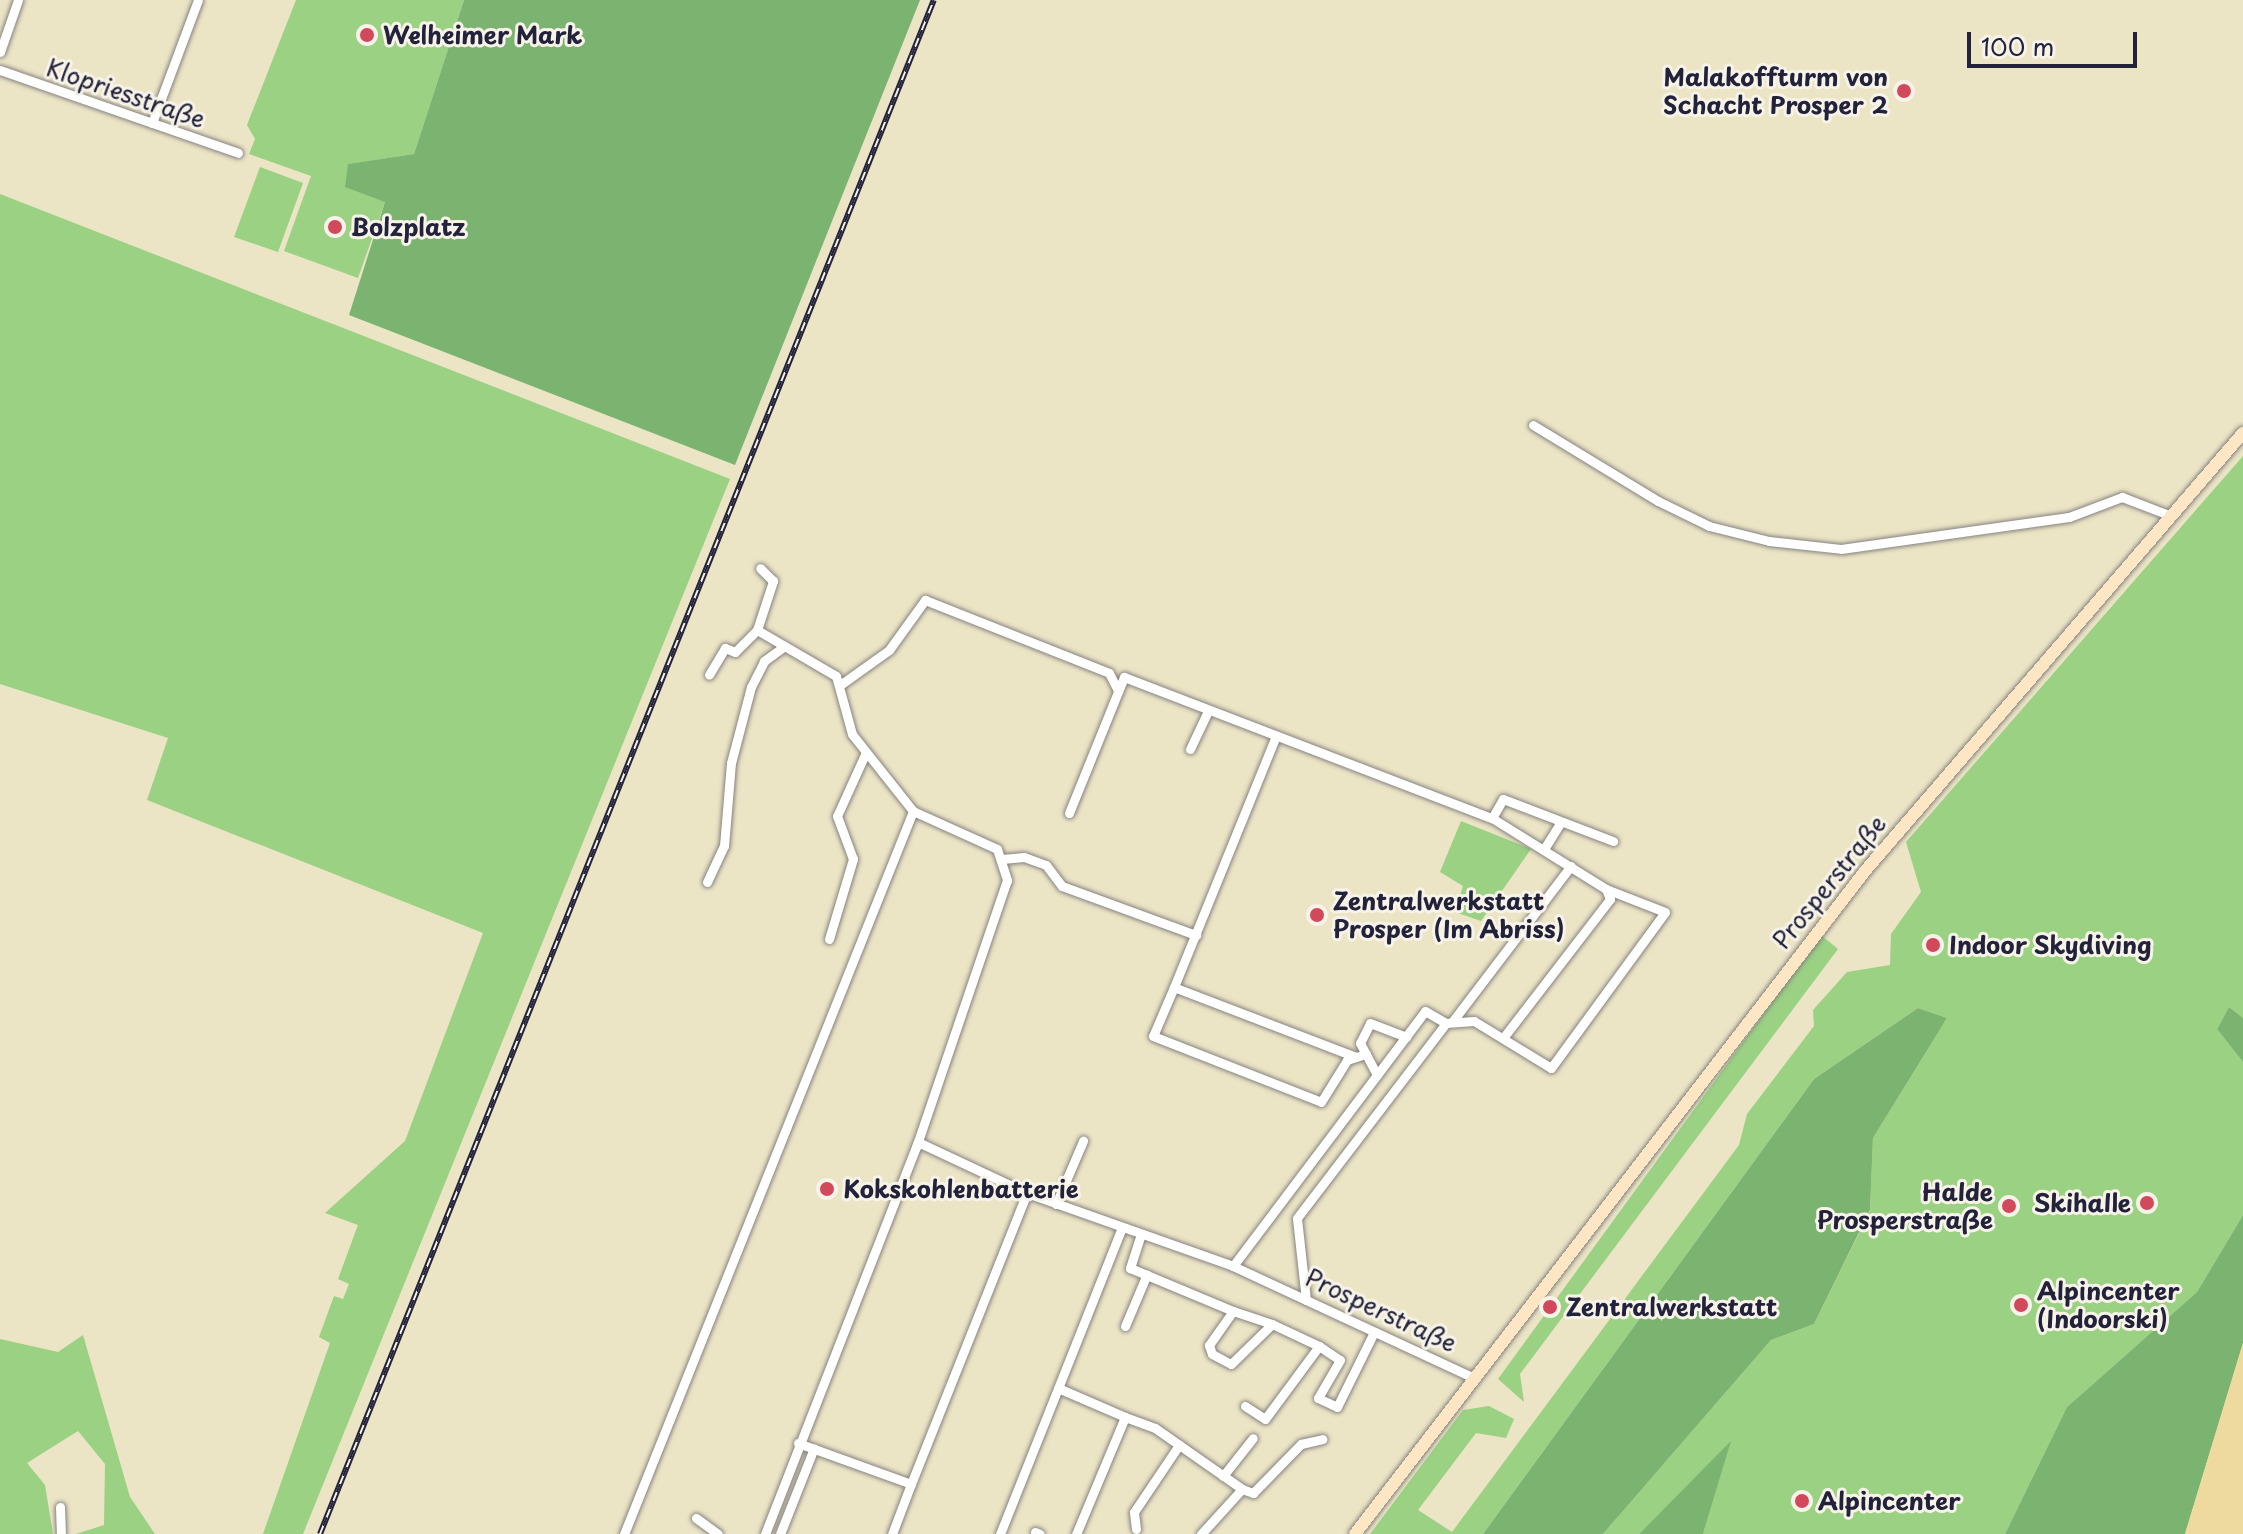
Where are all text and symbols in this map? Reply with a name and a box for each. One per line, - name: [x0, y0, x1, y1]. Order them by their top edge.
- scale bar: [1971, 16, 2141, 66]
- place label: Welheimer Mark: [383, 21, 583, 49]
- marker: Welheimer Mark: [358, 26, 376, 44]
- text: 100 m: [1981, 28, 2054, 64]
- street label: Klopriesstraße: [43, 52, 209, 134]
- place label: Malakoffturm von Schacht Prosper 2: [1662, 63, 1888, 119]
- marker: Malakoffturm von Schacht Prosper 2: [1895, 82, 1913, 100]
- place label: Bolzplatz: [351, 213, 466, 241]
- marker: Bolzplatz: [326, 218, 344, 236]
- street label: Prosperstraße: [1766, 809, 1892, 955]
- place label: Zentralwerkstatt Prosper (Im Abriss): [1333, 887, 1567, 943]
- marker: Zentralwerkstatt Prosper (Im Abriss): [1308, 906, 1326, 924]
- place label: Indoor Skydiving: [1949, 931, 2153, 959]
- marker: Indoor Skydiving: [1924, 936, 1942, 954]
- place label: Kokskohlenbatterie: [843, 1175, 1079, 1203]
- place label: Halde Prosperstraße: [1817, 1178, 1993, 1234]
- marker: Kokskohlenbatterie: [818, 1180, 836, 1198]
- place label: Skihalle: [2034, 1189, 2131, 1217]
- marker: Skihalle: [2138, 1194, 2156, 1212]
- marker: Halde Prosperstraße: [2000, 1197, 2018, 1215]
- street label: Prosperstraße: [1301, 1262, 1461, 1358]
- place label: Alpincenter (Indoorski): [2037, 1277, 2180, 1333]
- place label: Zentralwerkstatt: [1566, 1293, 1777, 1321]
- marker: Alpincenter (Indoorski): [2012, 1296, 2030, 1314]
- marker: Zentralwerkstatt: [1541, 1298, 1559, 1316]
- place label: Alpincenter: [1818, 1487, 1961, 1515]
- marker: Alpincenter: [1793, 1492, 1811, 1510]

